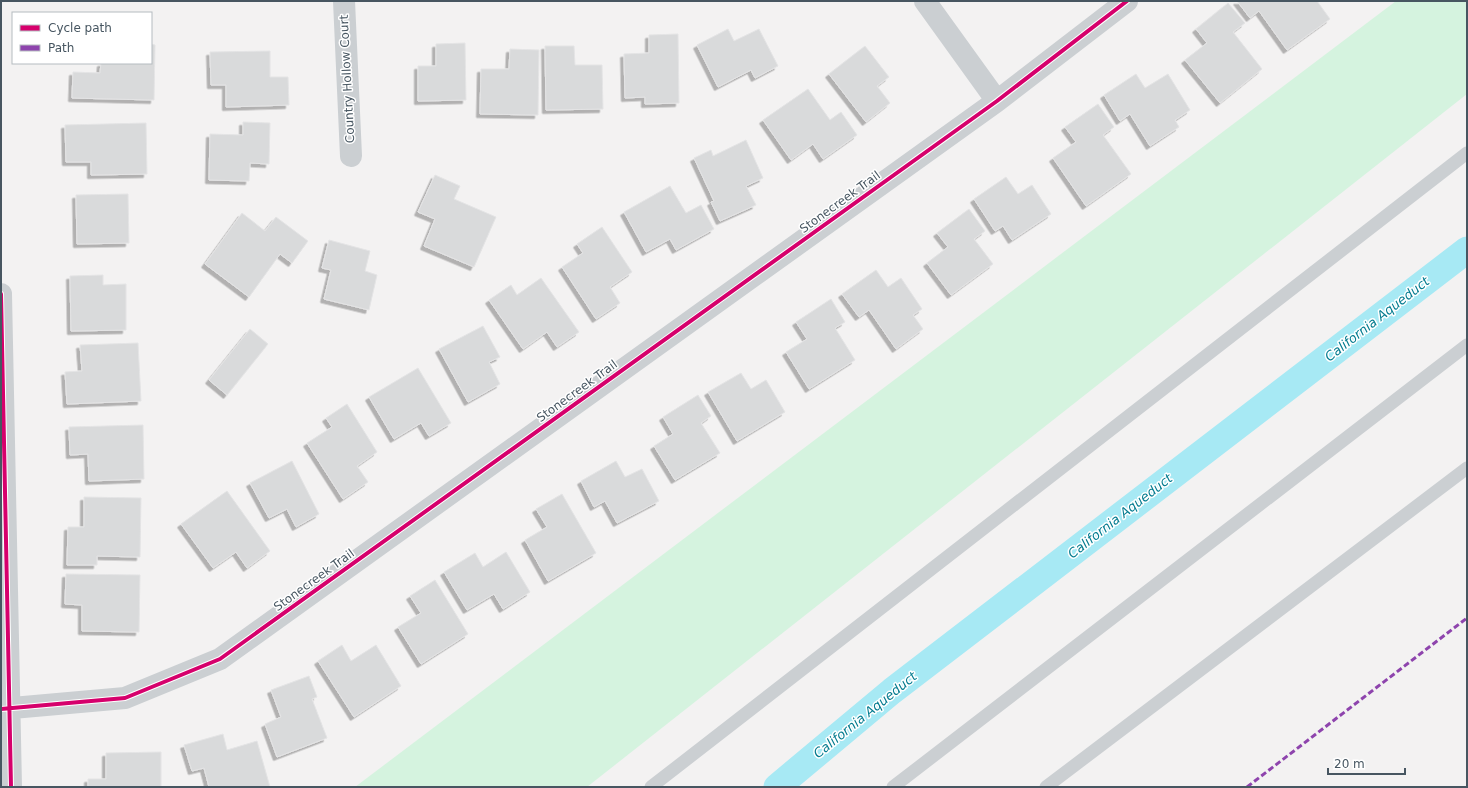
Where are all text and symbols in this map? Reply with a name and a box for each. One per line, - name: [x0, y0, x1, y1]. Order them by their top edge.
- legend: [12, 12, 152, 64]
- street label: Country Hollow Court: [337, 14, 357, 144]
- text: Cycle path: [48, 21, 112, 35]
- text: Path: [48, 41, 74, 55]
- street label: Stonecreek Trail: [797, 168, 883, 236]
- water label: California Aqueduct: [1322, 273, 1433, 364]
- street label: Stonecreek Trail: [534, 357, 620, 425]
- water label: California Aqueduct: [1065, 470, 1176, 561]
- street label: Stonecreek Trail: [271, 546, 357, 614]
- water label: California Aqueduct: [810, 668, 920, 761]
- scale bar: [1328, 750, 1405, 776]
- text: 20 m: [1334, 757, 1365, 771]

